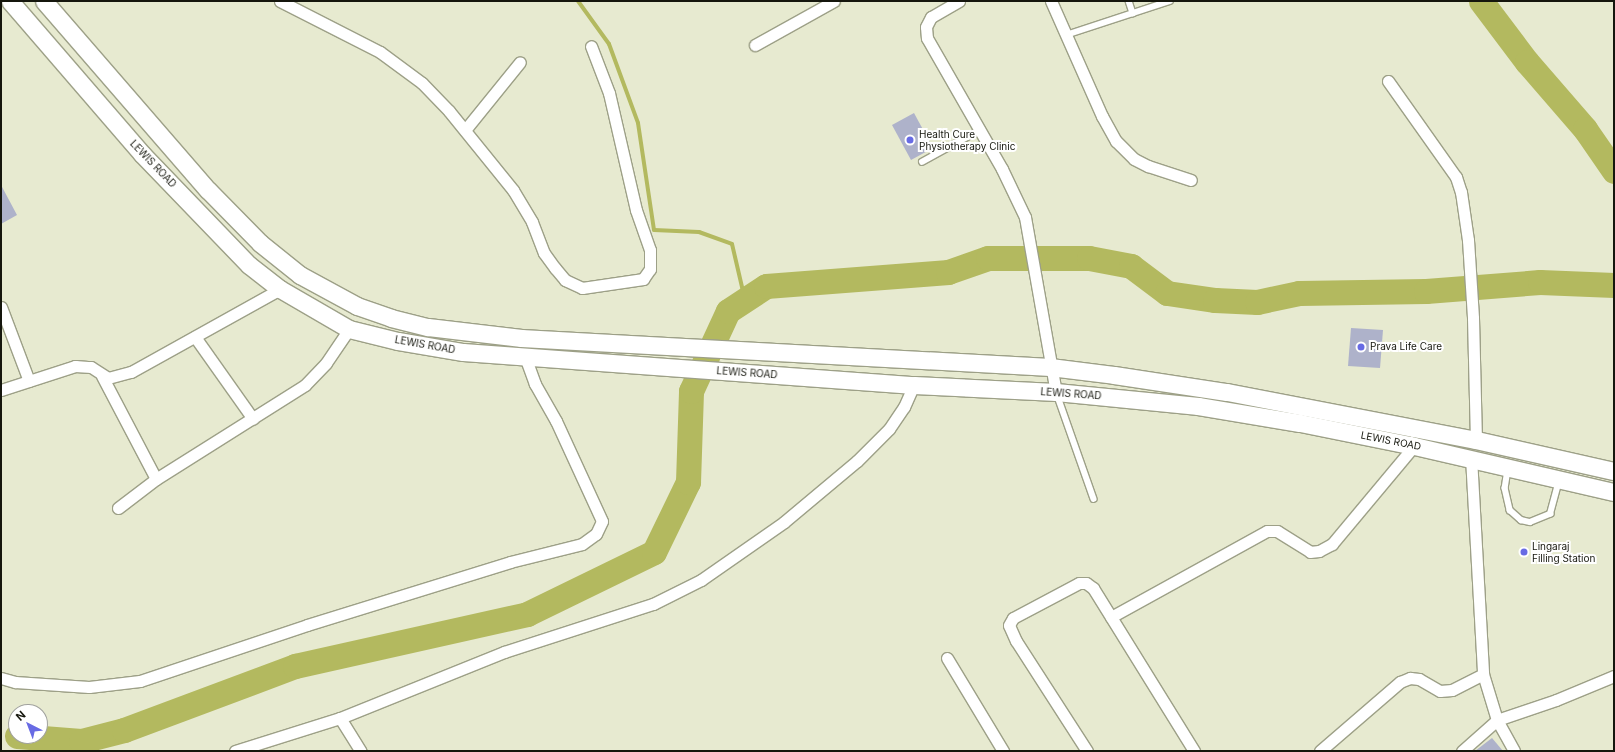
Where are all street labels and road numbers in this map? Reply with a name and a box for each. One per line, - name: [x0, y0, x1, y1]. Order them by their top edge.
- street label: LEWIS ROAD: [127, 138, 179, 190]
- street label: LEWIS ROAD: [394, 334, 456, 356]
- street label: LEWIS ROAD: [716, 365, 778, 381]
- street label: LEWIS ROAD: [1040, 386, 1102, 402]
- street label: LEWIS ROAD: [1360, 429, 1422, 453]

